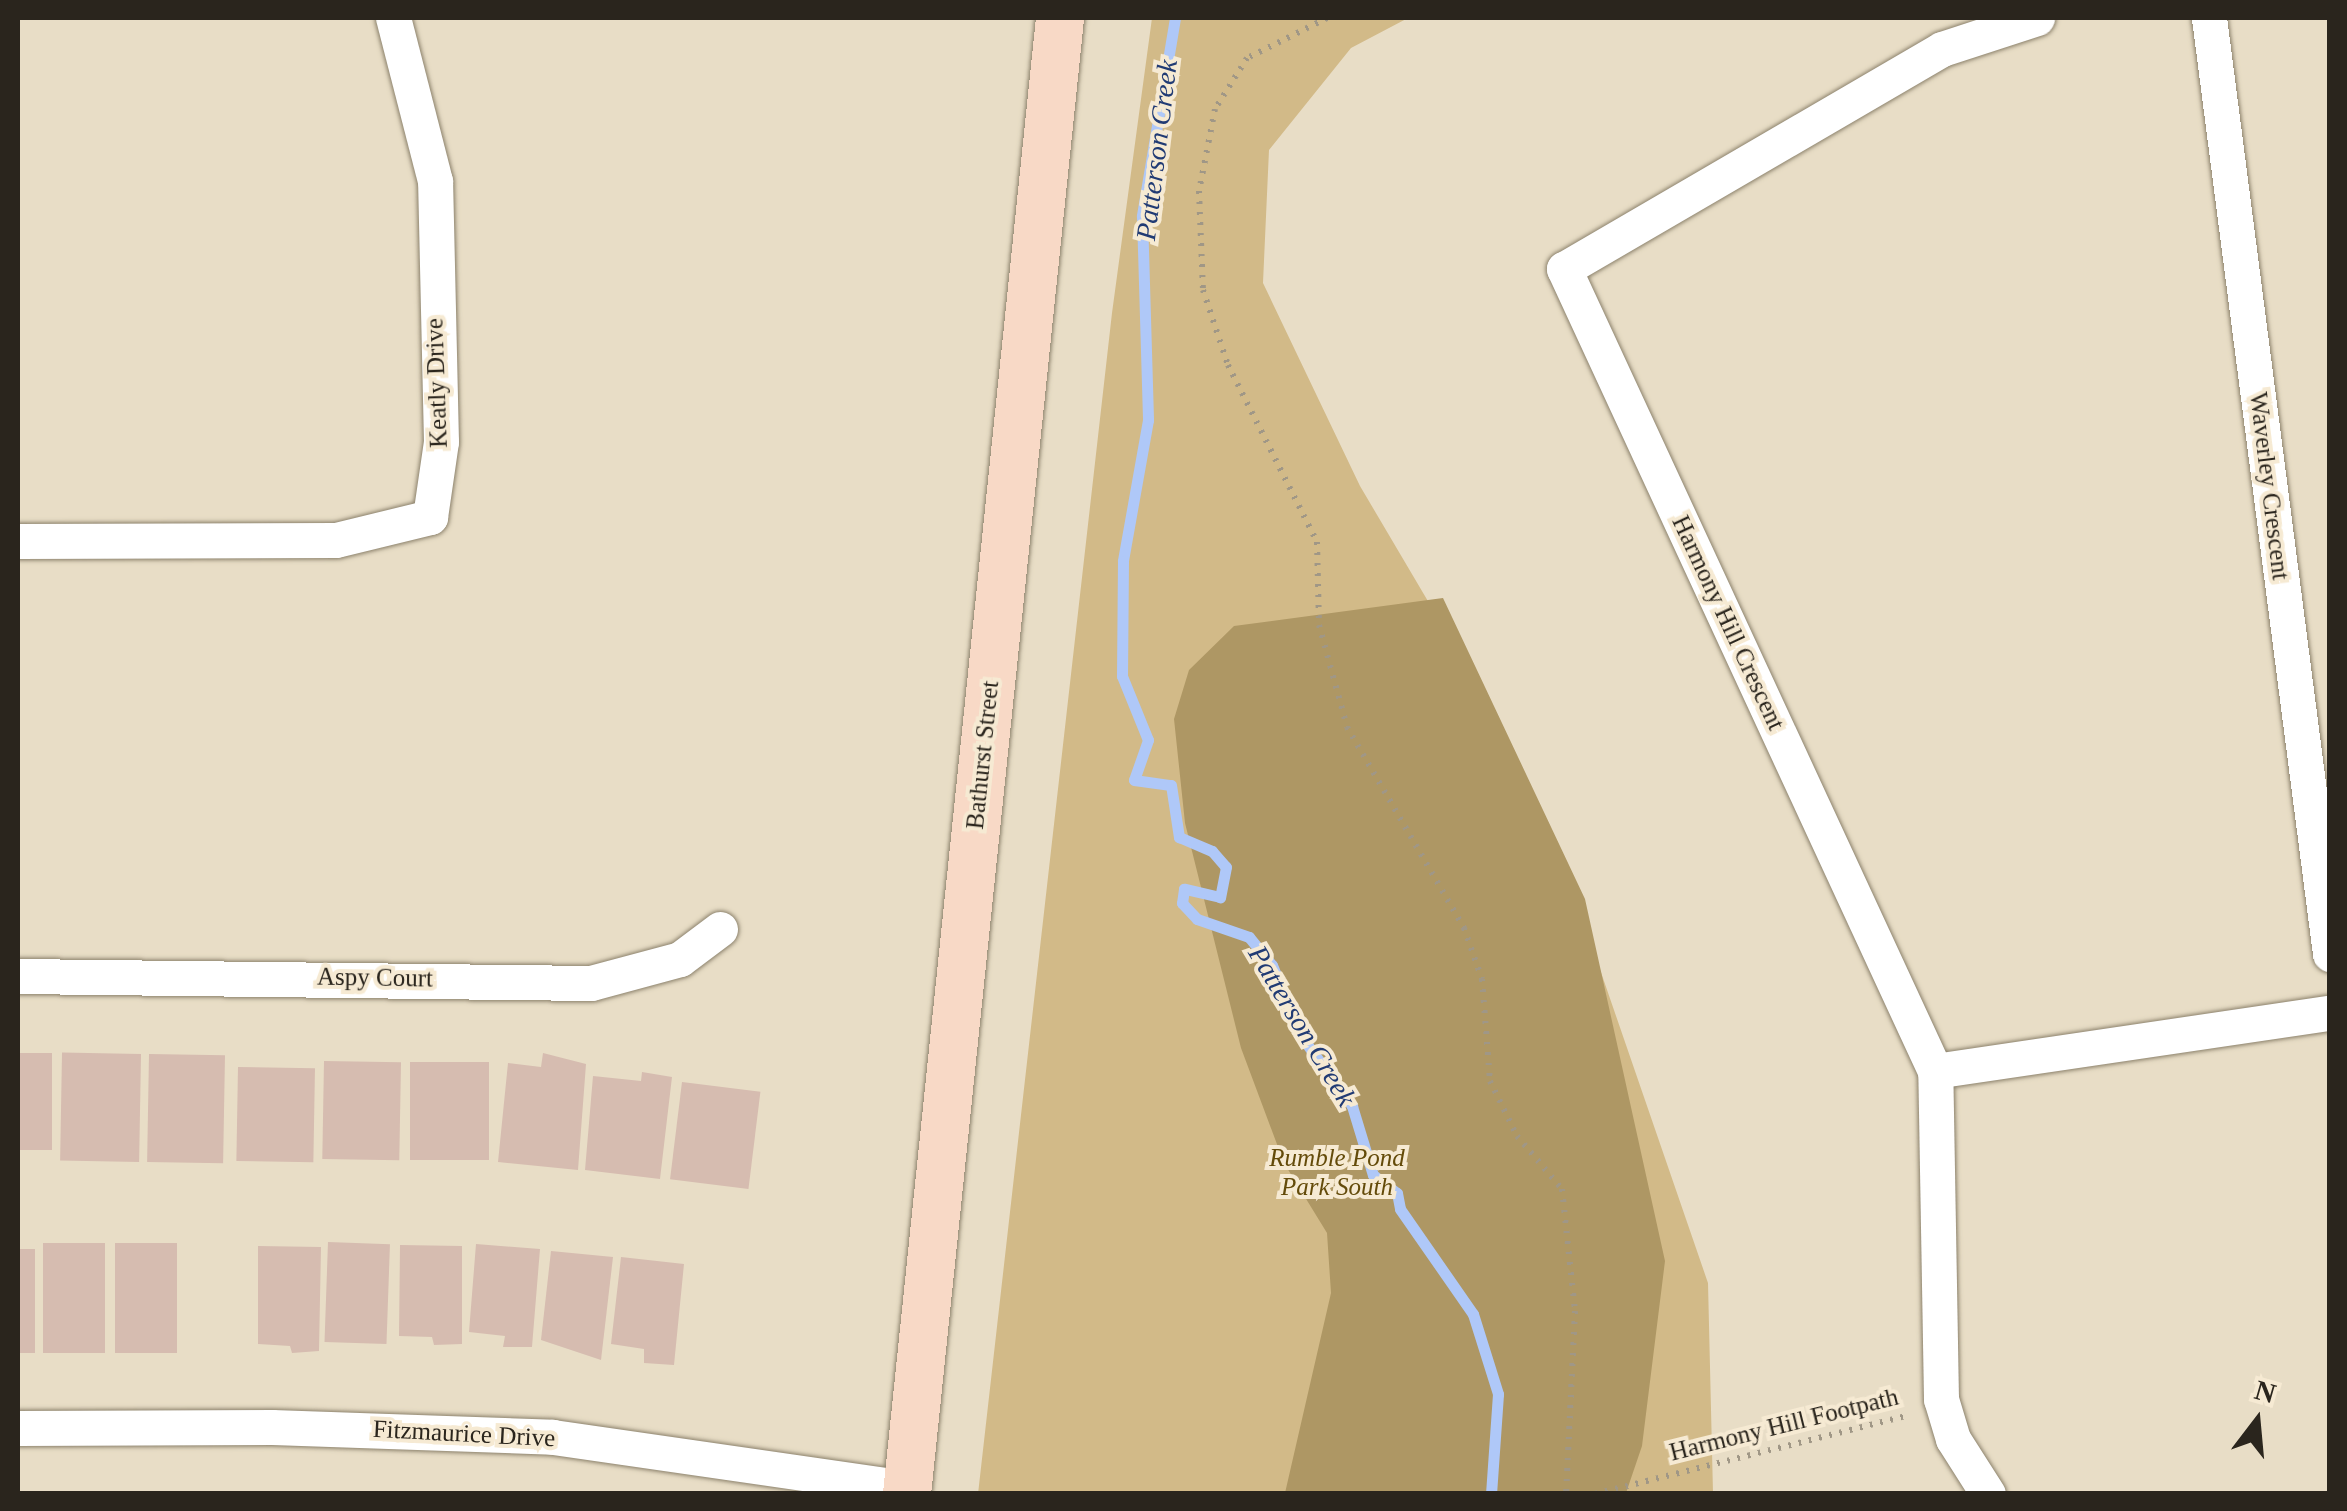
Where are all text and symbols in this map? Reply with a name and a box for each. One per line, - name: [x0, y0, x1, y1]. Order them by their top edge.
- water label: Patterson Creek: [1129, 58, 1185, 242]
- street label: Keatly Drive: [420, 318, 454, 448]
- street label: Waverley Crescent: [2243, 390, 2295, 582]
- street label: Harmony Hill Crescent: [1665, 511, 1791, 735]
- street label: Bathurst Street: [960, 679, 1006, 831]
- water label: Patterson Creek: [1241, 939, 1363, 1113]
- street label: Aspy Court: [317, 962, 433, 994]
- park label: Rumble Pond Park South: [1269, 1144, 1405, 1203]
- north arrow: [2207, 1371, 2307, 1471]
- text: N: [2251, 1374, 2279, 1409]
- street label: Harmony Hill Footpath: [1667, 1382, 1901, 1468]
- street label: Fitzmaurice Drive: [372, 1414, 556, 1454]

